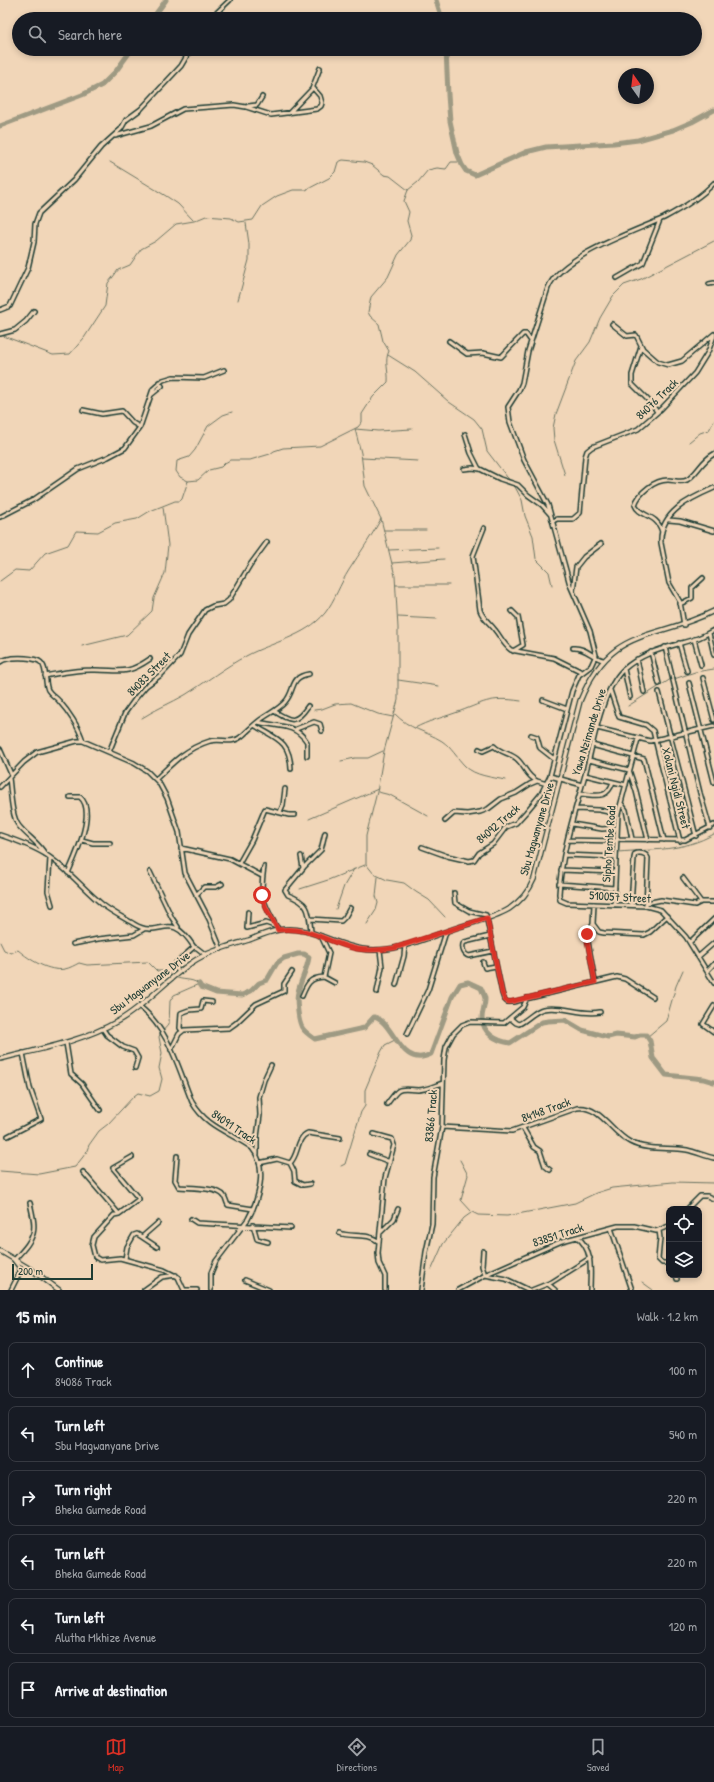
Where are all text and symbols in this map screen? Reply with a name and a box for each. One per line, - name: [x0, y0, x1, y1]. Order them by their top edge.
- search box: [12, 12, 702, 56]
- icon: search: [26, 23, 48, 45]
- text: Search here: [58, 24, 122, 45]
- north arrow: [618, 68, 654, 104]
- street label: 84076 Track: [632, 374, 682, 423]
- street label: 84083 Street: [123, 647, 175, 700]
- street label: Yawa Nzimande Drive: [567, 686, 610, 778]
- street label: Xolani Ngidi Street: [658, 745, 695, 831]
- street label: Sbu Magwanyane Drive: [515, 780, 558, 877]
- street label: 84092 Track: [472, 800, 523, 847]
- street label: Sipho Tembe Road: [597, 805, 620, 883]
- route start: [253, 886, 271, 904]
- street label: 510057 Street: [589, 886, 652, 907]
- route end: [578, 925, 596, 943]
- street label: Sbu Magwanyane Drive: [106, 947, 193, 1018]
- street label: 83866 Track: [420, 1089, 441, 1143]
- street label: 84148 Track: [519, 1093, 573, 1126]
- street label: 84091 Track: [208, 1105, 260, 1148]
- map controls: [666, 1206, 702, 1278]
- button: locate: [666, 1206, 702, 1242]
- street label: 83851 Track: [530, 1218, 585, 1251]
- button: layers: [666, 1242, 702, 1278]
- scale bar: [12, 1262, 93, 1281]
- text: 200 m: [18, 1264, 43, 1278]
- text: 15 min: [16, 1305, 56, 1328]
- text: Walk · 1.2 km: [637, 1307, 698, 1325]
- text: Continue: [55, 1351, 103, 1372]
- icon: ahead: [17, 1359, 39, 1381]
- text: 100 m: [669, 1361, 697, 1379]
- text: 84086 Track: [55, 1372, 112, 1390]
- text: Turn left: [55, 1415, 105, 1436]
- icon: left: [17, 1423, 39, 1445]
- text: 540 m: [669, 1425, 697, 1443]
- text: Sbu Magwanyane Drive: [55, 1436, 159, 1454]
- text: Turn right: [55, 1479, 111, 1500]
- icon: right: [17, 1487, 39, 1509]
- text: 220 m: [667, 1489, 697, 1507]
- text: Bheka Gumede Road: [55, 1500, 146, 1518]
- text: Turn left: [55, 1543, 105, 1564]
- icon: left: [17, 1551, 39, 1573]
- text: 220 m: [667, 1553, 697, 1571]
- text: Bheka Gumede Road: [55, 1564, 146, 1582]
- text: Turn left: [55, 1607, 105, 1628]
- icon: left: [17, 1615, 39, 1637]
- text: 120 m: [669, 1617, 697, 1635]
- text: Alutha Mkhize Avenue: [55, 1628, 156, 1646]
- icon: arrive: [17, 1679, 39, 1701]
- text: Arrive at destination: [55, 1680, 167, 1701]
- tab: Map: [105, 1736, 127, 1774]
- tab: Directions: [337, 1736, 377, 1774]
- tab: Saved: [587, 1736, 609, 1774]

